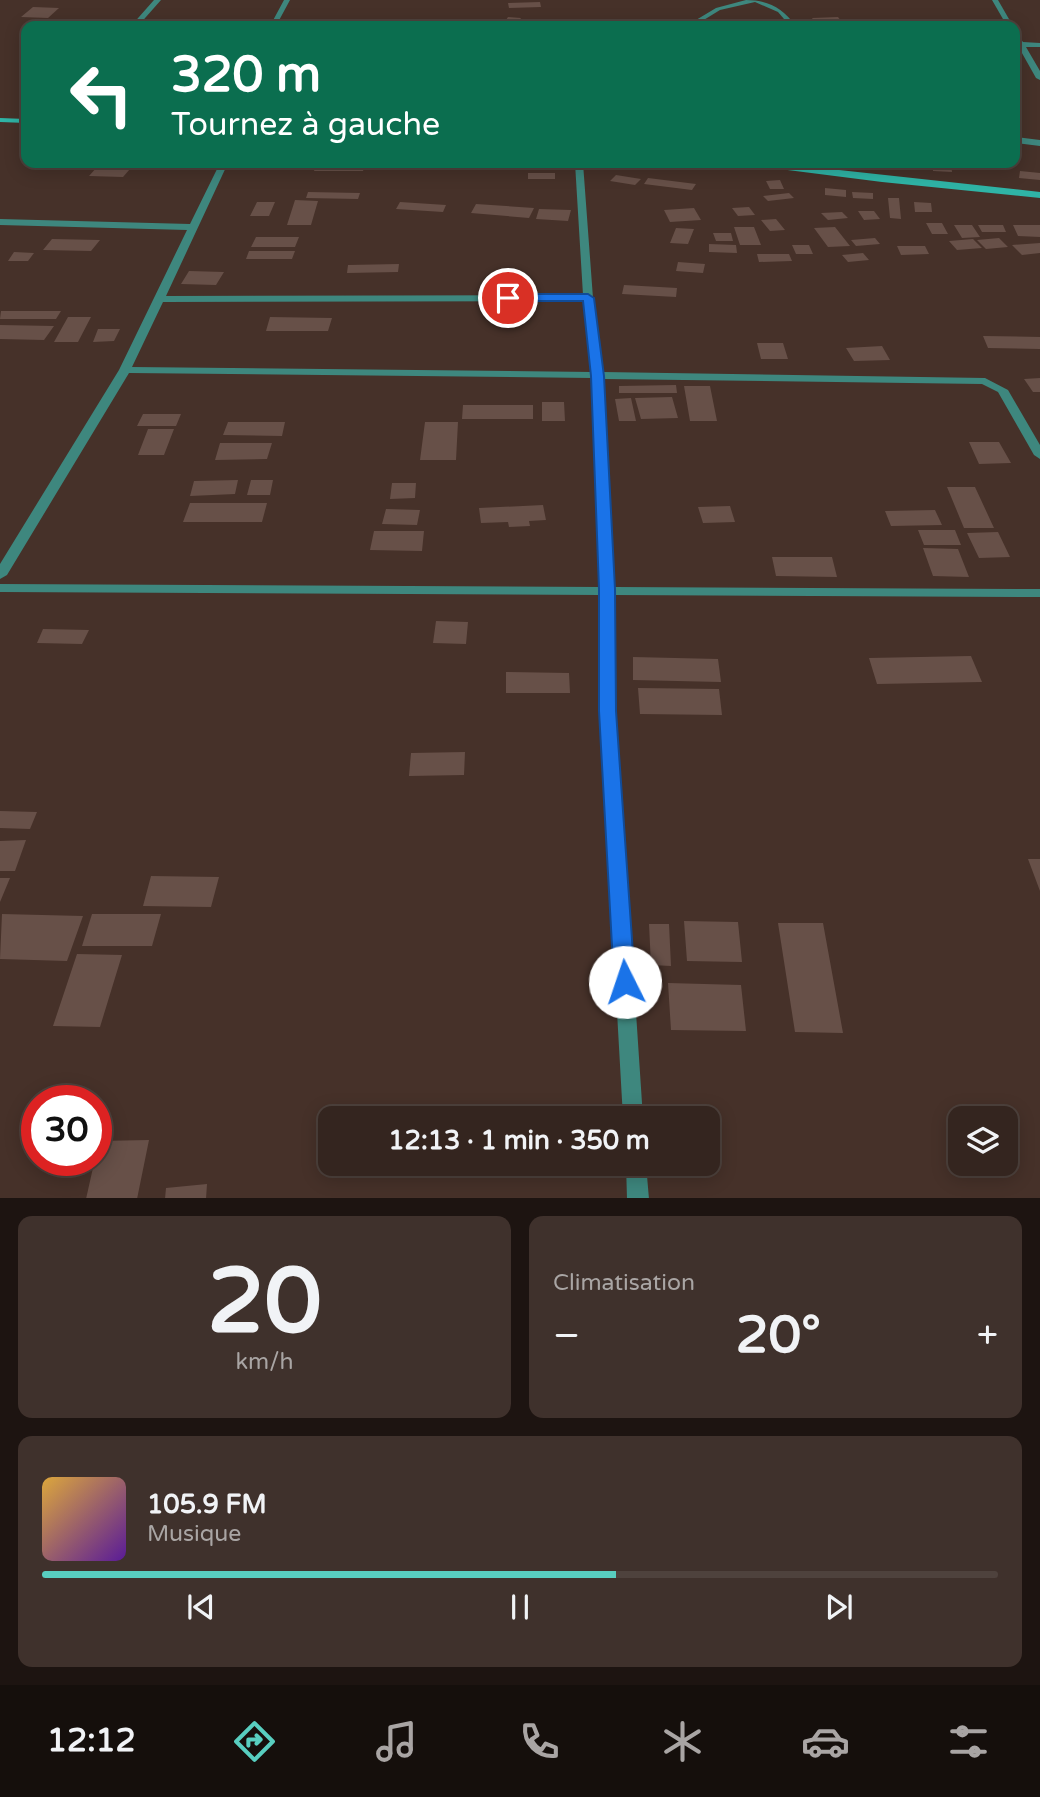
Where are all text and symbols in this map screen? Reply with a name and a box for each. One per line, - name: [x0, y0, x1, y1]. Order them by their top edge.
- text: 320 m: [171, 46, 321, 105]
- icon: left: [56, 49, 147, 140]
- text: Tournez à gauche: [171, 106, 440, 144]
- pin: [478, 268, 538, 328]
- icon: arrive: [489, 279, 527, 317]
- position arrow: [588, 945, 662, 1019]
- speed limit sign: 30: [21, 1085, 112, 1176]
- map controls: [948, 1106, 1018, 1176]
- button: layers: [948, 1106, 1018, 1176]
- text: 12:13 · 1 min · 350 m: [388, 1125, 650, 1156]
- text: 20: [207, 1247, 322, 1357]
- text: Climatisation: [553, 1269, 695, 1297]
- text: 20°: [736, 1304, 821, 1367]
- text: −: [553, 1313, 580, 1359]
- text: +: [977, 1313, 998, 1359]
- text: km/h: [236, 1348, 293, 1376]
- text: 105.9 FM: [147, 1489, 267, 1520]
- text: Musique: [147, 1520, 241, 1548]
- icon: previous: [182, 1588, 220, 1626]
- icon: pause: [501, 1588, 539, 1626]
- icon: next: [820, 1588, 858, 1626]
- icon: directions: [230, 1717, 279, 1766]
- icon: music: [372, 1717, 421, 1766]
- icon: phone: [515, 1717, 564, 1766]
- icon: climate: [658, 1717, 707, 1766]
- icon: car: [801, 1717, 850, 1766]
- icon: filters: [944, 1717, 993, 1766]
- text: 12:12: [47, 1722, 136, 1760]

